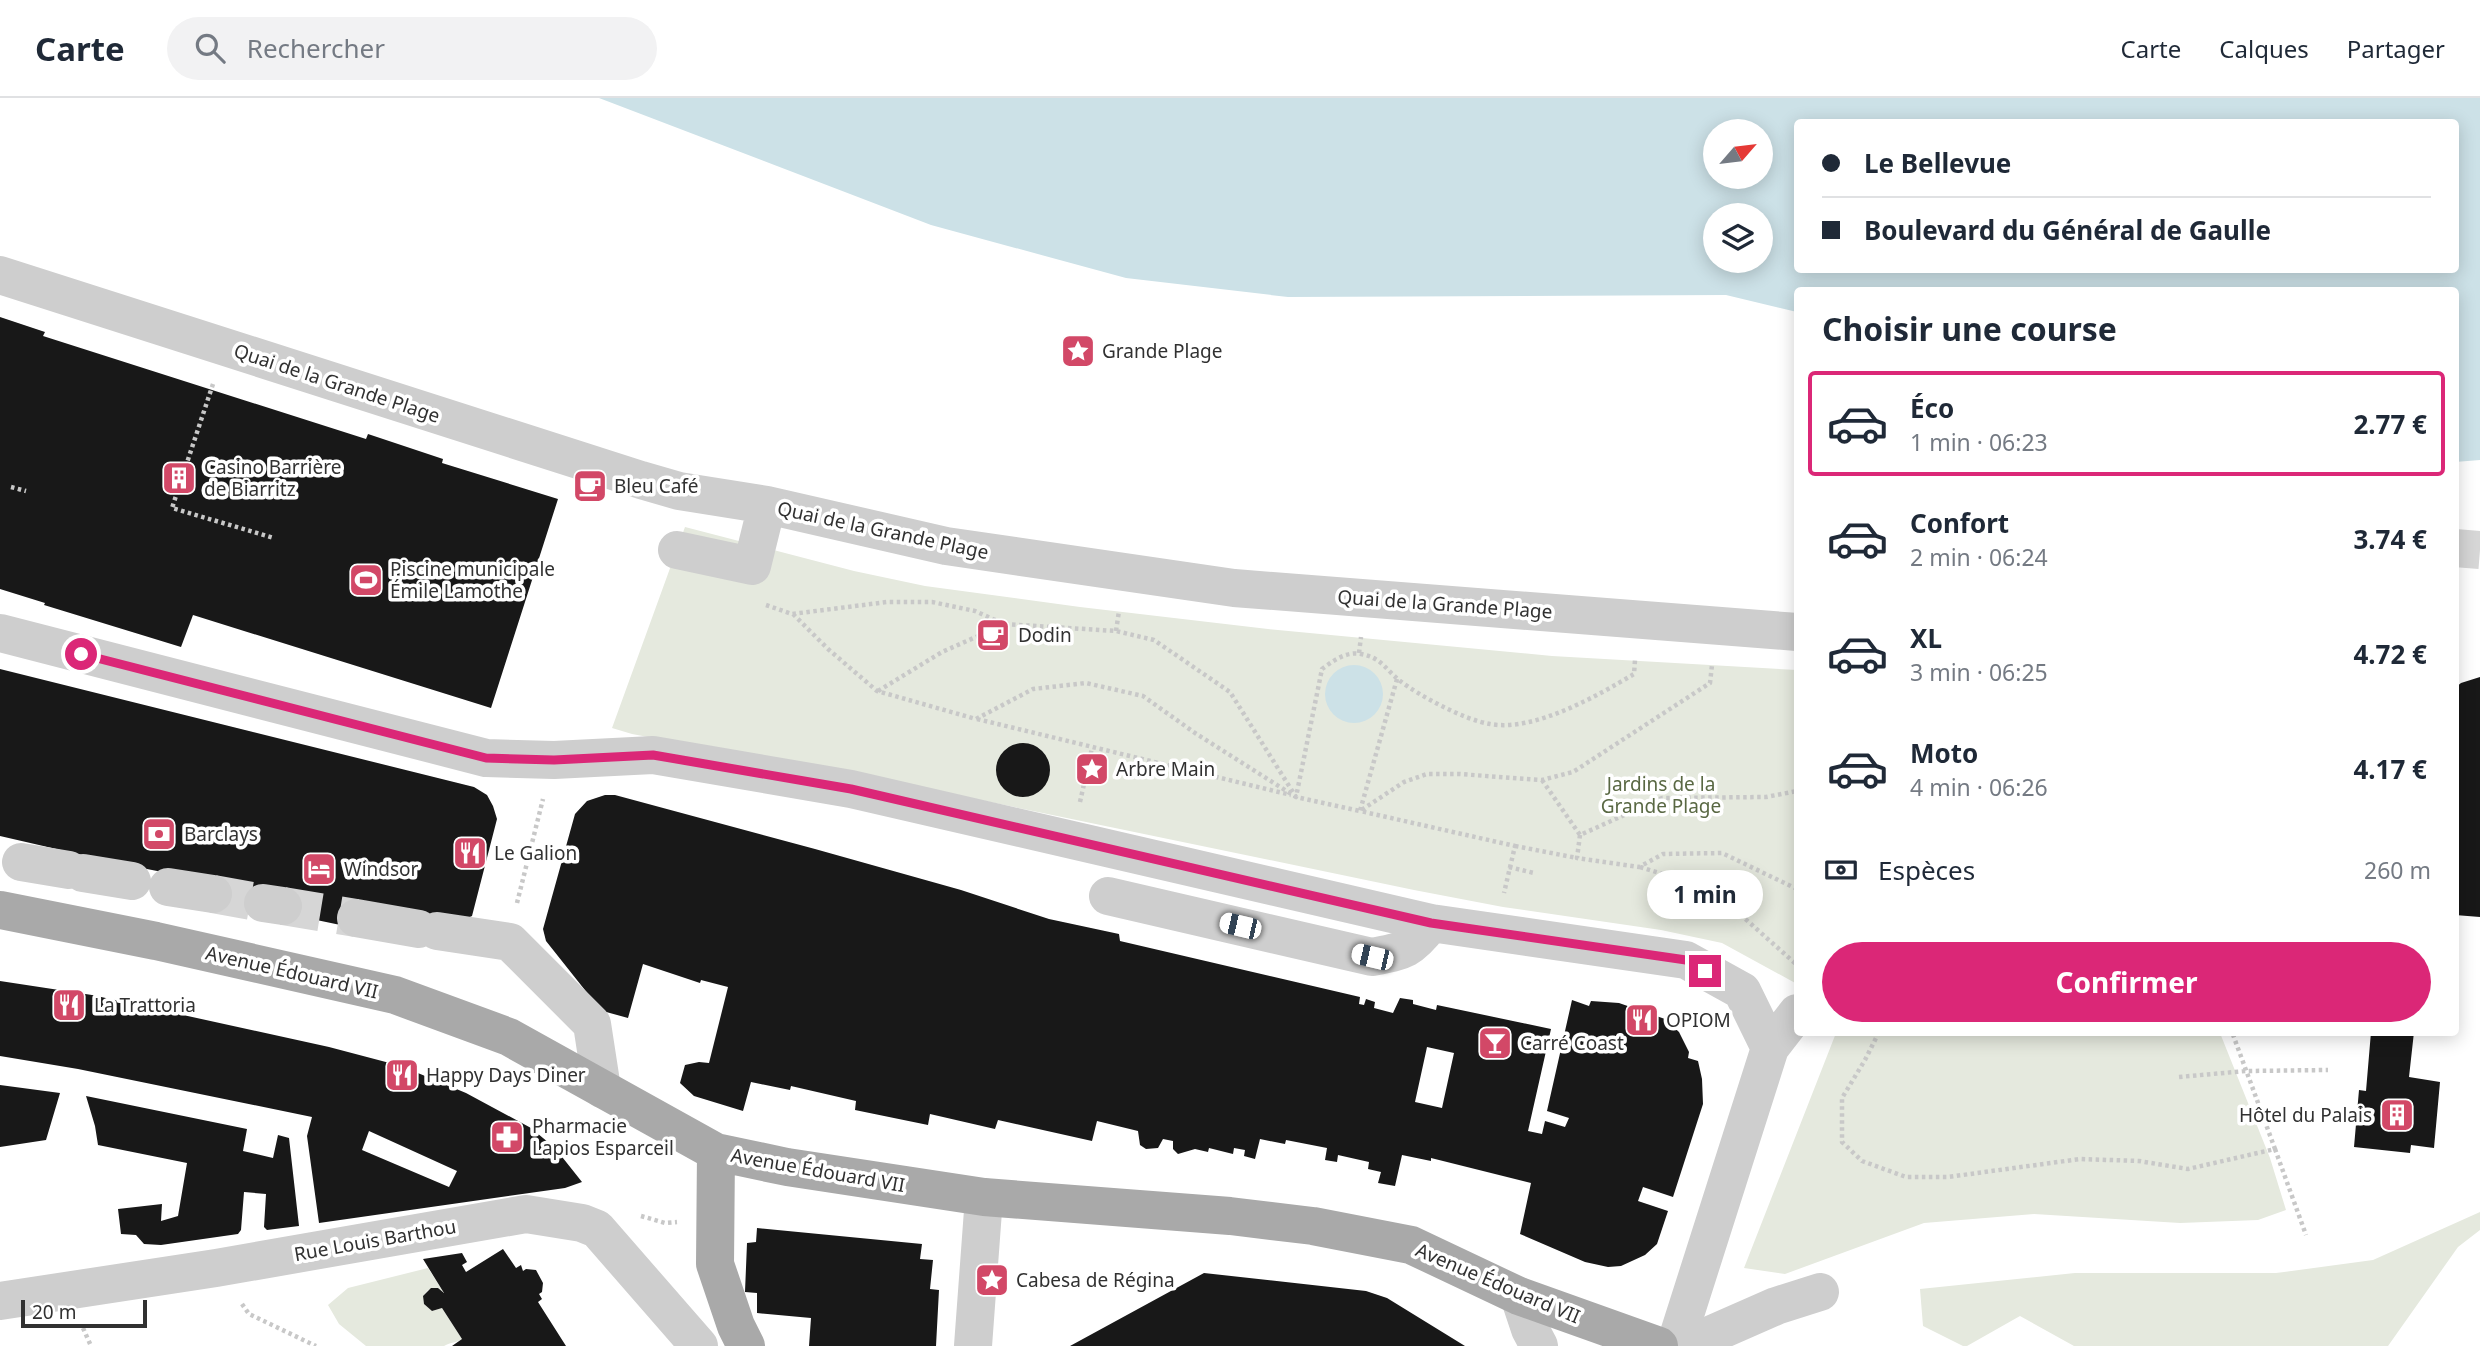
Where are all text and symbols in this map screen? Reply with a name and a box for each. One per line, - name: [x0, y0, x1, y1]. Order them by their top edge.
- search box: [167, 17, 657, 80]
- text: Carte: [35, 26, 125, 71]
- icon: search: [191, 29, 229, 67]
- text: Rechercher: [247, 30, 385, 66]
- text: Carte: [2121, 32, 2181, 65]
- text: Calques: [2219, 32, 2309, 65]
- text: Partager: [2347, 32, 2445, 65]
- north arrow: [1703, 119, 1773, 189]
- map controls: [1703, 119, 1773, 273]
- text: Le Bellevue: [1864, 145, 2011, 181]
- button: layers: [1703, 203, 1773, 273]
- text: Boulevard du Général de Gaulle: [1864, 212, 2271, 248]
- text: Choisir une course: [1822, 307, 2117, 350]
- place icon: Grande Plage: [1059, 332, 1097, 370]
- street label: Quai de la Grande Plage: [231, 337, 443, 429]
- place label: Grande Plage: [1102, 338, 1223, 364]
- text: Éco: [1910, 390, 1954, 426]
- icon: car: [1826, 392, 1889, 455]
- text: 2.77 €: [2353, 406, 2427, 442]
- text: 1 min · 06:23: [1910, 426, 2048, 458]
- place label: Casino Barrière de Biarritz: [204, 454, 341, 502]
- building icon: Casino Barrière de Biarritz: [160, 459, 198, 497]
- cafe icon: Bleu Café: [571, 467, 609, 505]
- place label: Bleu Café: [614, 473, 699, 499]
- street label: Quai de la Grande Plage: [775, 495, 991, 565]
- text: Confort: [1910, 505, 2009, 541]
- icon: car: [1826, 507, 1889, 570]
- text: 3.74 €: [2353, 521, 2427, 557]
- text: 2 min · 06:24: [1910, 541, 2048, 573]
- place label: Piscine municipale Émile Lamothe: [390, 556, 555, 604]
- sports icon: Piscine municipale Émile Lamothe: [347, 561, 385, 599]
- street label: Quai de la Grande Plage: [1337, 584, 1553, 624]
- cafe icon: Dodin: [974, 616, 1012, 654]
- text: XL: [1910, 620, 1942, 656]
- place label: Dodin: [1018, 622, 1072, 648]
- icon: car: [1826, 622, 1889, 685]
- text: 4.72 €: [2353, 636, 2427, 672]
- route start: [65, 638, 97, 670]
- text: 3 min · 06:25: [1910, 656, 2048, 688]
- text: Moto: [1910, 735, 1978, 771]
- icon: car: [1826, 737, 1889, 800]
- place icon: Arbre Main: [1073, 750, 1111, 788]
- text: 4.17 €: [2353, 751, 2427, 787]
- place label: Arbre Main: [1116, 756, 1215, 782]
- park label: Jardins de la Grande Plage: [1601, 771, 1721, 819]
- text: 4 min · 06:26: [1910, 771, 2048, 803]
- bank icon: Barclays: [140, 815, 178, 853]
- place label: Barclays: [184, 821, 258, 847]
- restaurant icon: Le Galion: [451, 834, 489, 872]
- place label: Le Galion: [494, 840, 577, 866]
- hotel icon: Windsor: [300, 850, 338, 888]
- icon: cash: [1822, 851, 1860, 889]
- text: Espèces: [1878, 852, 1975, 888]
- text: 260 m: [2364, 854, 2431, 886]
- place label: Windsor: [344, 856, 419, 882]
- callout: 1 min: [1647, 870, 1763, 918]
- text: 1 min: [1673, 878, 1737, 910]
- car: [1218, 911, 1263, 941]
- street label: Avenue Édouard VII: [203, 940, 381, 1004]
- car: [1350, 942, 1395, 972]
- button: Confirmer: [1822, 942, 2431, 1022]
- route end: [1689, 955, 1721, 987]
- restaurant icon: La Trattoria: [50, 986, 88, 1024]
- place label: La Trattoria: [94, 992, 196, 1018]
- restaurant icon: OPIOM: [1623, 1001, 1661, 1039]
- place label: OPIOM: [1666, 1007, 1731, 1033]
- bar icon: Carré Coast: [1476, 1024, 1514, 1062]
- place label: Carré Coast: [1520, 1030, 1624, 1056]
- restaurant icon: Happy Days Diner: [383, 1056, 421, 1094]
- place label: Happy Days Diner: [426, 1062, 586, 1088]
- building icon: Hôtel du Palais: [2378, 1096, 2416, 1134]
- place label: Hôtel du Palais: [2239, 1102, 2372, 1128]
- place label: Pharmacie Lapios Esparceil: [532, 1113, 674, 1161]
- pharmacy icon: Pharmacie Lapios Esparceil: [488, 1118, 526, 1156]
- street label: Avenue Édouard VII: [729, 1142, 907, 1198]
- street label: Rue Louis Barthou: [292, 1213, 458, 1267]
- street label: Avenue Édouard VII: [1412, 1237, 1584, 1329]
- place icon: Cabesa de Régina: [973, 1261, 1011, 1299]
- place label: Cabesa de Régina: [1016, 1267, 1175, 1293]
- scale bar: [21, 1297, 147, 1329]
- text: 20 m: [32, 1299, 76, 1325]

